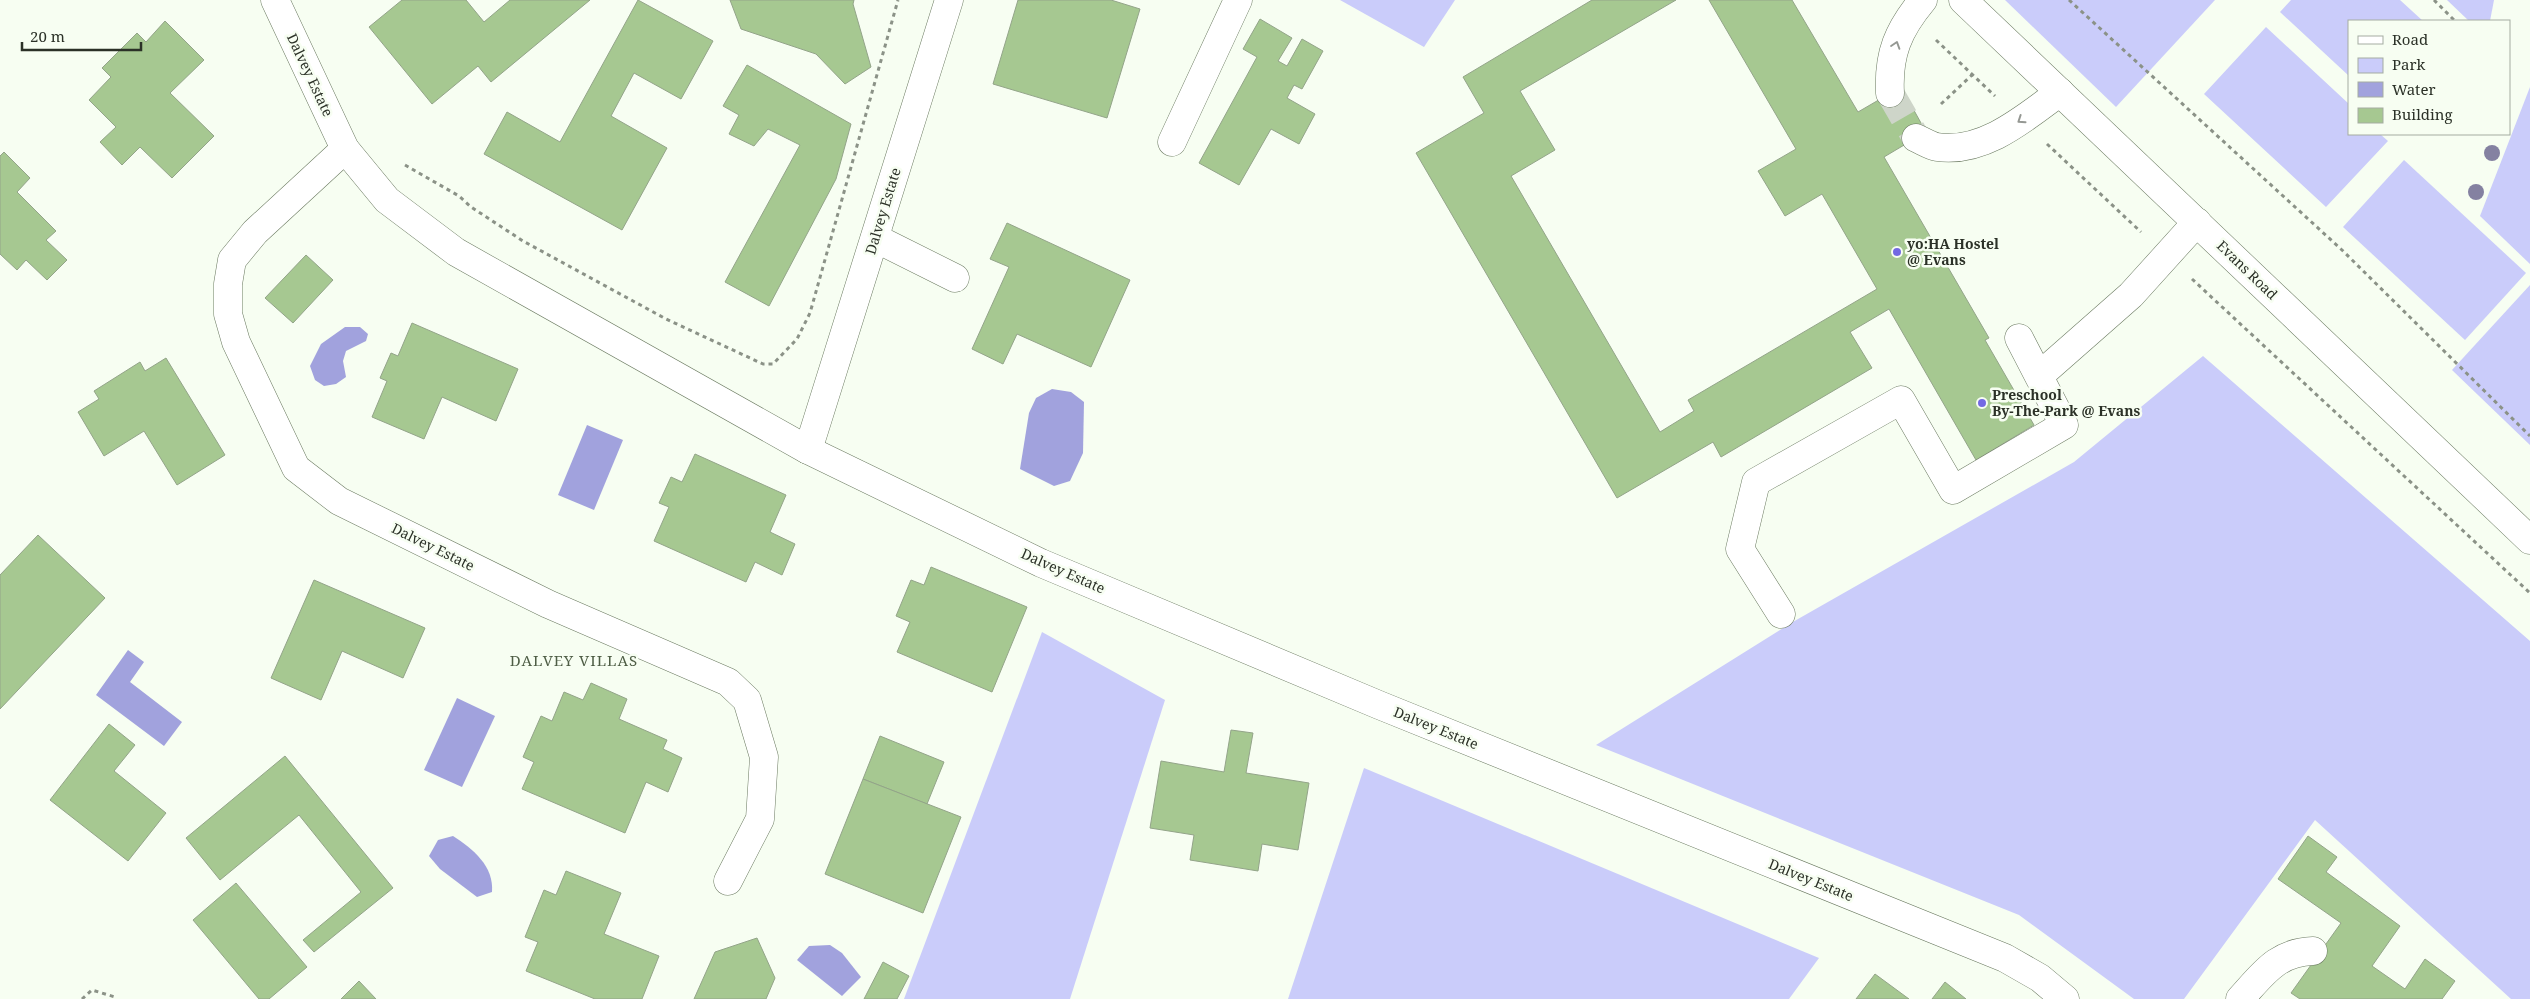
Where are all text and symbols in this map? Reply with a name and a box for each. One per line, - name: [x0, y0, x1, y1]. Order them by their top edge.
- scale bar: [22, 20, 141, 52]
- legend: [2348, 20, 2510, 135]
- text: 20 m: [30, 26, 65, 46]
- text: Road: [2392, 29, 2428, 49]
- street label: Dalvey Estate: [283, 30, 338, 120]
- one-way arrow: [1890, 42, 1900, 50]
- text: Park: [2392, 54, 2426, 74]
- text: Water: [2392, 79, 2435, 99]
- text: Building: [2392, 104, 2453, 124]
- one-way arrow: [2017, 114, 2026, 124]
- street label: Dalvey Estate: [860, 165, 905, 257]
- place label: yo:HA Hostel @ Evans: [1907, 234, 1999, 269]
- street label: Evans Road: [2213, 236, 2282, 304]
- marker: yo:HA Hostel @ Evans: [1891, 246, 1903, 258]
- place label: Preschool By-The-Park @ Evans: [1992, 385, 2141, 420]
- marker: Preschool By-The-Park @ Evans: [1976, 397, 1988, 409]
- street label: Dalvey Estate: [389, 518, 478, 575]
- street label: Dalvey Estate: [1018, 544, 1108, 597]
- district label: DALVEY VILLAS: [510, 650, 638, 670]
- street label: Dalvey Estate: [1391, 702, 1481, 753]
- street label: Dalvey Estate: [1766, 854, 1856, 905]

